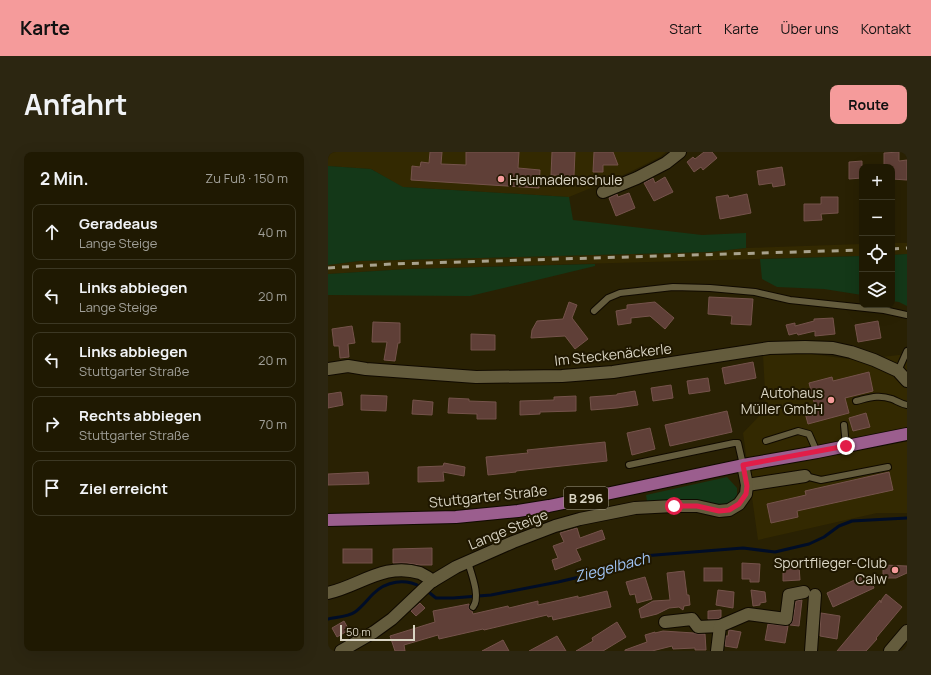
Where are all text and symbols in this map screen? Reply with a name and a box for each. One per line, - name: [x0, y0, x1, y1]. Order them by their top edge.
- text: Karte: [20, 15, 70, 41]
- text: Start: [669, 19, 702, 38]
- text: Karte: [724, 19, 759, 38]
- text: Über uns: [781, 19, 839, 38]
- text: Kontakt: [861, 19, 911, 38]
- text: Anfahrt: [24, 85, 127, 123]
- button: Route: [830, 85, 907, 124]
- map controls: [859, 164, 895, 308]
- button: +: [859, 164, 895, 200]
- text: 2 Min.: [40, 167, 89, 190]
- text: Zu Fuß · 150 m: [205, 169, 288, 187]
- place label: Heumadenschule: [509, 170, 623, 189]
- marker: Heumadenschule: [496, 174, 506, 184]
- button: −: [859, 200, 895, 236]
- text: Geradeaus: [79, 213, 158, 234]
- icon: ahead: [41, 221, 63, 243]
- text: 40 m: [258, 223, 287, 241]
- text: Lange Steige: [79, 234, 157, 252]
- button: locate: [859, 236, 895, 272]
- button: layers: [859, 272, 895, 308]
- text: Links abbiegen: [79, 277, 187, 298]
- icon: left: [41, 285, 63, 307]
- text: 20 m: [258, 287, 287, 305]
- text: Lange Steige: [79, 298, 157, 316]
- street label: Im Steckenäckerle: [553, 338, 673, 370]
- text: Links abbiegen: [79, 341, 187, 362]
- icon: left: [41, 349, 63, 371]
- text: 20 m: [258, 351, 287, 369]
- text: Stuttgarter Straße: [79, 362, 189, 380]
- place label: Autohaus Müller GmbH: [741, 383, 823, 418]
- marker: Autohaus Müller GmbH: [826, 395, 836, 405]
- text: Rechts abbiegen: [79, 405, 201, 426]
- icon: right: [41, 413, 63, 435]
- text: 70 m: [259, 415, 287, 433]
- text: Stuttgarter Straße: [79, 426, 189, 444]
- route end: [837, 437, 855, 455]
- icon: arrive: [41, 477, 63, 499]
- text: Ziel erreicht: [79, 478, 168, 499]
- street label: Stuttgarter Straße: [428, 480, 548, 512]
- road number: B 296: [564, 487, 608, 509]
- route start: [665, 497, 683, 515]
- street label: Lange Steige: [465, 504, 551, 554]
- water label: Ziegelbach: [572, 547, 653, 587]
- place label: Sportflieger-Club Calw: [774, 553, 887, 588]
- marker: Sportflieger-Club Calw: [890, 565, 900, 575]
- scale bar: [340, 623, 415, 642]
- text: 50 m: [346, 624, 371, 639]

